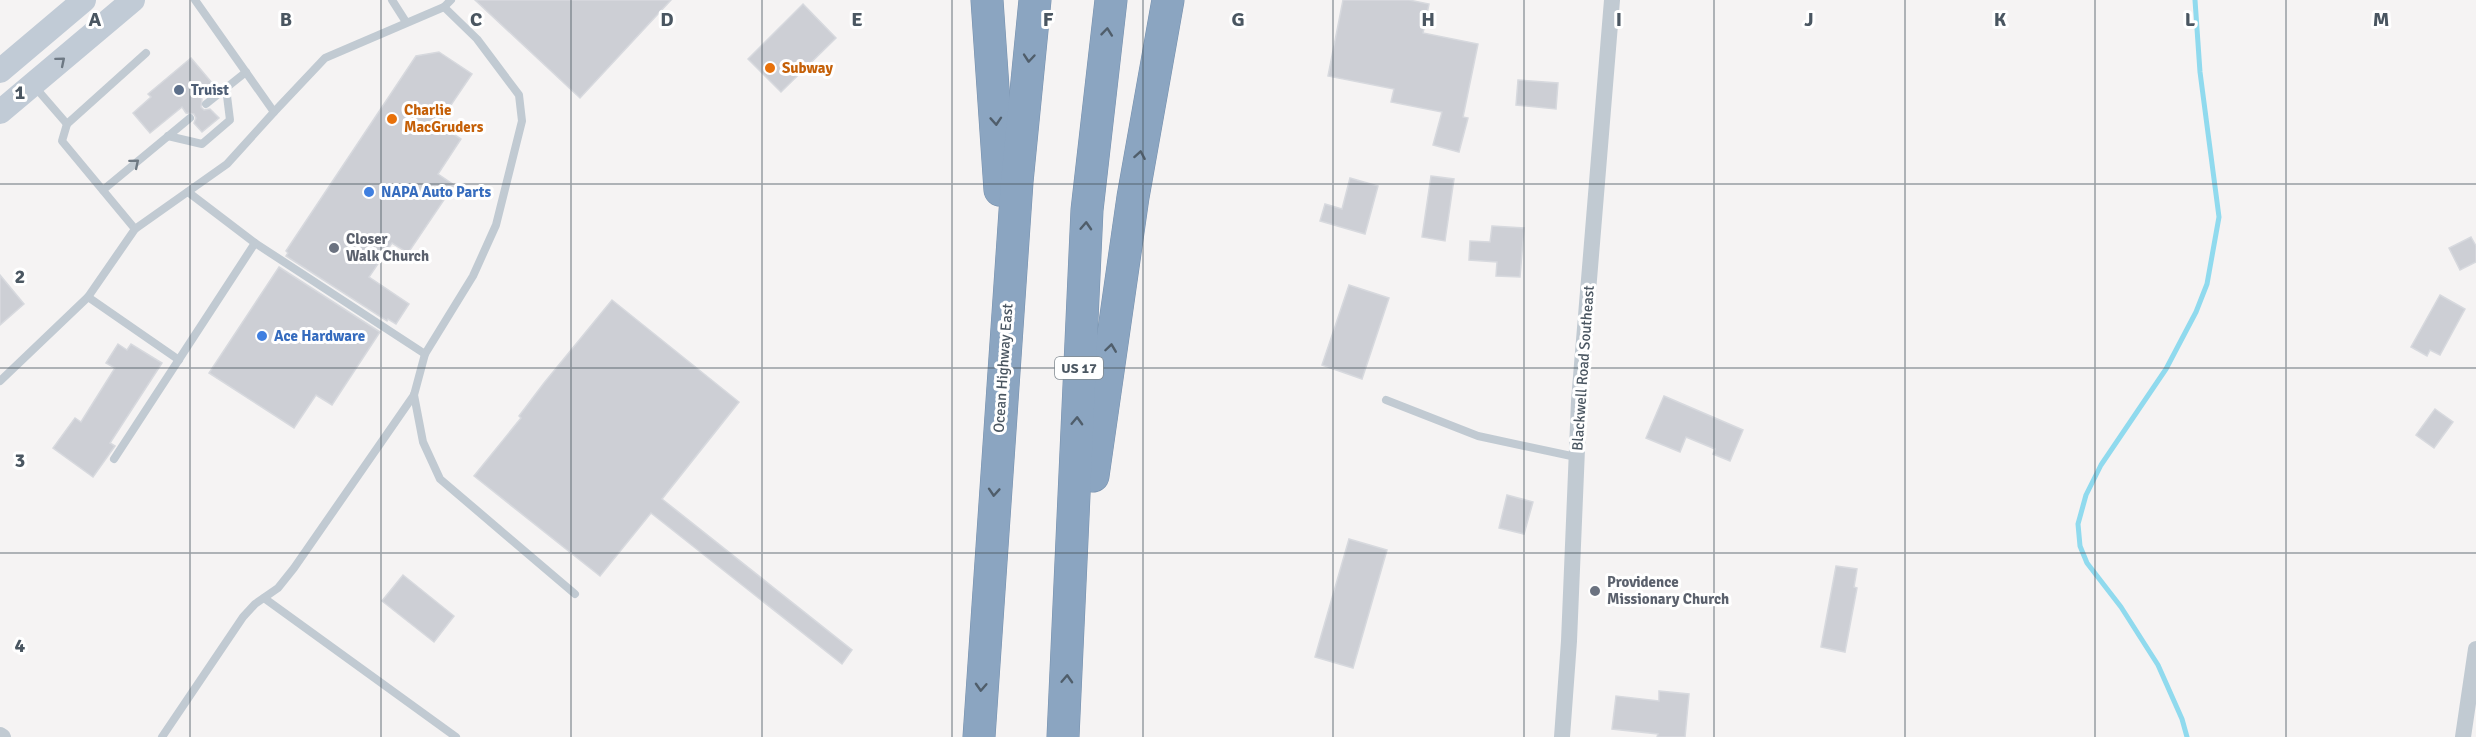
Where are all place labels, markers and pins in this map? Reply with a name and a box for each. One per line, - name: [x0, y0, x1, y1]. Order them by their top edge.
- place label: Subway: [782, 59, 833, 77]
- marker: Subway: [763, 61, 777, 75]
- place label: Truist: [191, 81, 229, 99]
- marker: Truist: [172, 83, 186, 97]
- place label: Charlie MacGruders: [404, 101, 484, 136]
- marker: Charlie MacGruders: [385, 112, 399, 126]
- place label: NAPA Auto Parts: [381, 183, 491, 201]
- marker: NAPA Auto Parts: [362, 185, 376, 199]
- place label: Closer Walk Church: [346, 230, 429, 265]
- marker: Closer Walk Church: [327, 241, 341, 255]
- place label: Ace Hardware: [274, 327, 365, 345]
- marker: Ace Hardware: [255, 329, 269, 343]
- place label: Providence Missionary Church: [1607, 573, 1729, 608]
- marker: Providence Missionary Church: [1588, 584, 1602, 598]

